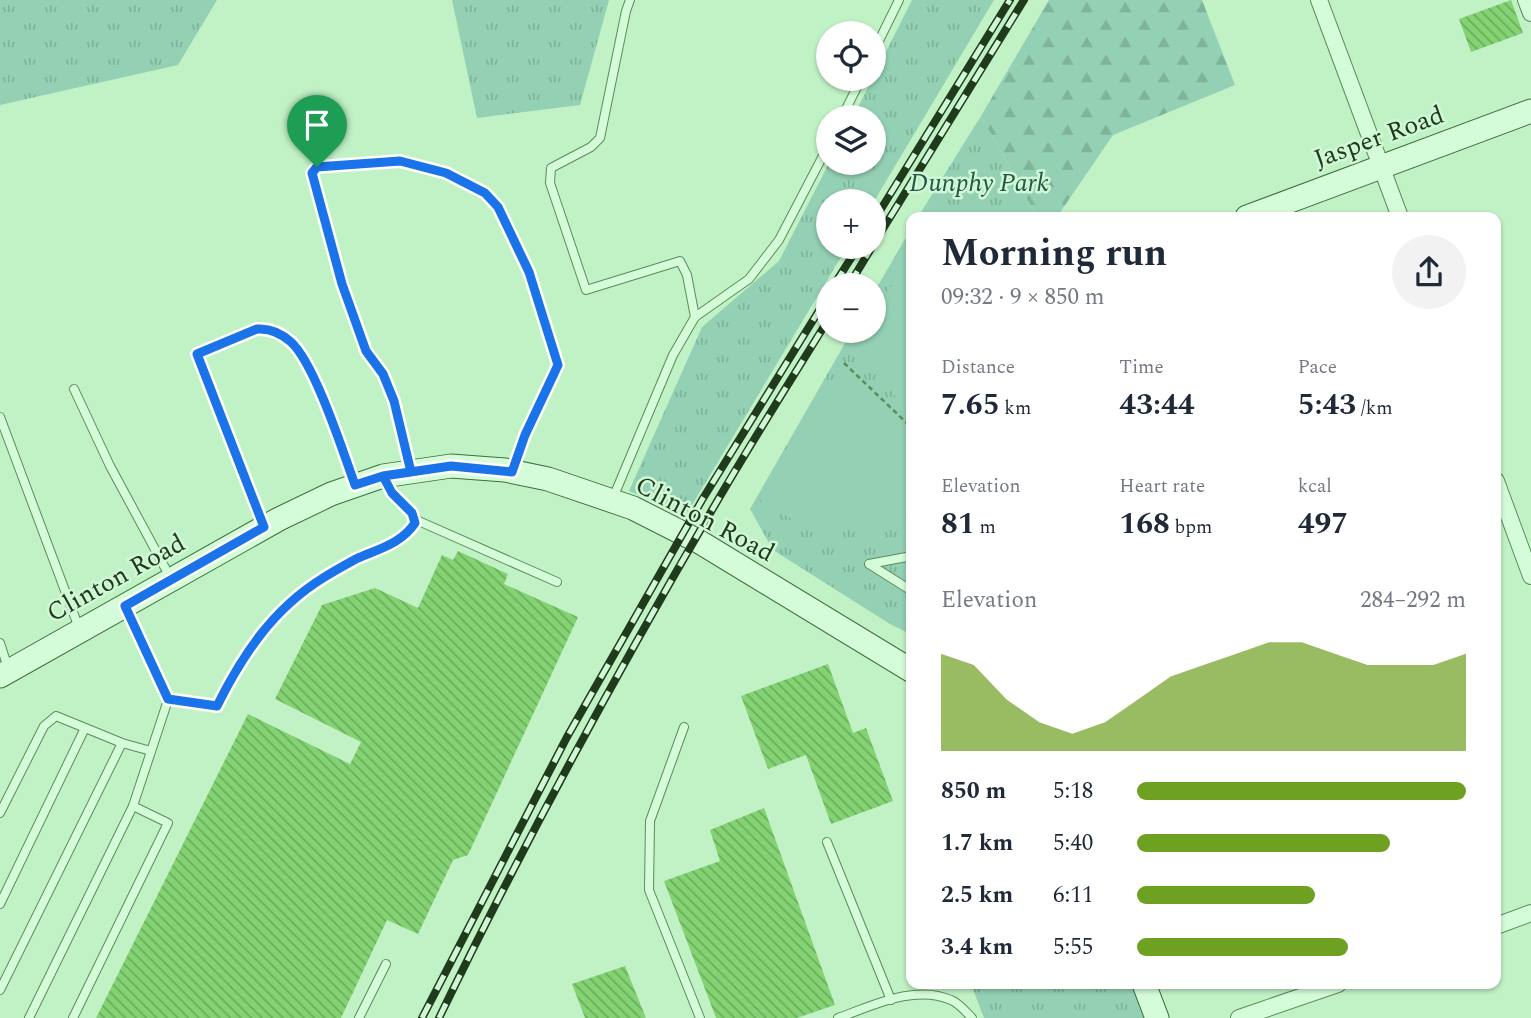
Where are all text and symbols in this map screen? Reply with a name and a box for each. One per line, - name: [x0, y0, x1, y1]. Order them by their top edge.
- map controls: [816, 21, 886, 343]
- button: locate: [816, 21, 886, 91]
- pin: [287, 95, 347, 167]
- street label: Jasper Road: [1308, 95, 1450, 179]
- button: layers: [816, 105, 886, 175]
- icon: arrive: [298, 106, 336, 144]
- park label: Dunphy Park: [909, 163, 1049, 203]
- button: +: [816, 189, 886, 259]
- text: Morning run: [941, 225, 1167, 283]
- button: share: [1392, 235, 1466, 309]
- button: −: [816, 273, 886, 343]
- text: 09:32 · 9 × 850 m: [941, 280, 1105, 315]
- text: Distance: [941, 353, 1015, 382]
- text: Time: [1119, 353, 1164, 382]
- text: Pace: [1298, 353, 1337, 382]
- text: 7.65: [941, 382, 1000, 428]
- text: 43:44: [1119, 382, 1195, 428]
- text: 5:43: [1298, 382, 1356, 428]
- text: km: [1000, 394, 1031, 423]
- text: /km: [1356, 394, 1393, 423]
- street label: Clinton Road: [628, 465, 782, 573]
- text: Elevation: [941, 472, 1021, 501]
- text: Heart rate: [1119, 472, 1205, 501]
- text: kcal: [1298, 472, 1332, 501]
- text: 81: [941, 501, 975, 547]
- text: 168: [1119, 501, 1170, 547]
- text: 497: [1298, 501, 1348, 547]
- text: m: [975, 513, 996, 542]
- text: bpm: [1170, 513, 1212, 542]
- street label: Clinton Road: [39, 523, 193, 633]
- text: Elevation: [941, 583, 1037, 618]
- text: 284–292 m: [1360, 583, 1466, 618]
- text: 850 m: [941, 774, 1006, 809]
- text: 5:18: [1053, 774, 1093, 809]
- text: 1.7 km: [941, 826, 1013, 861]
- text: 5:40: [1053, 826, 1093, 861]
- text: 2.5 km: [941, 878, 1013, 913]
- text: 6:11: [1053, 878, 1093, 913]
- text: 3.4 km: [941, 930, 1013, 965]
- text: 5:55: [1053, 930, 1093, 965]

